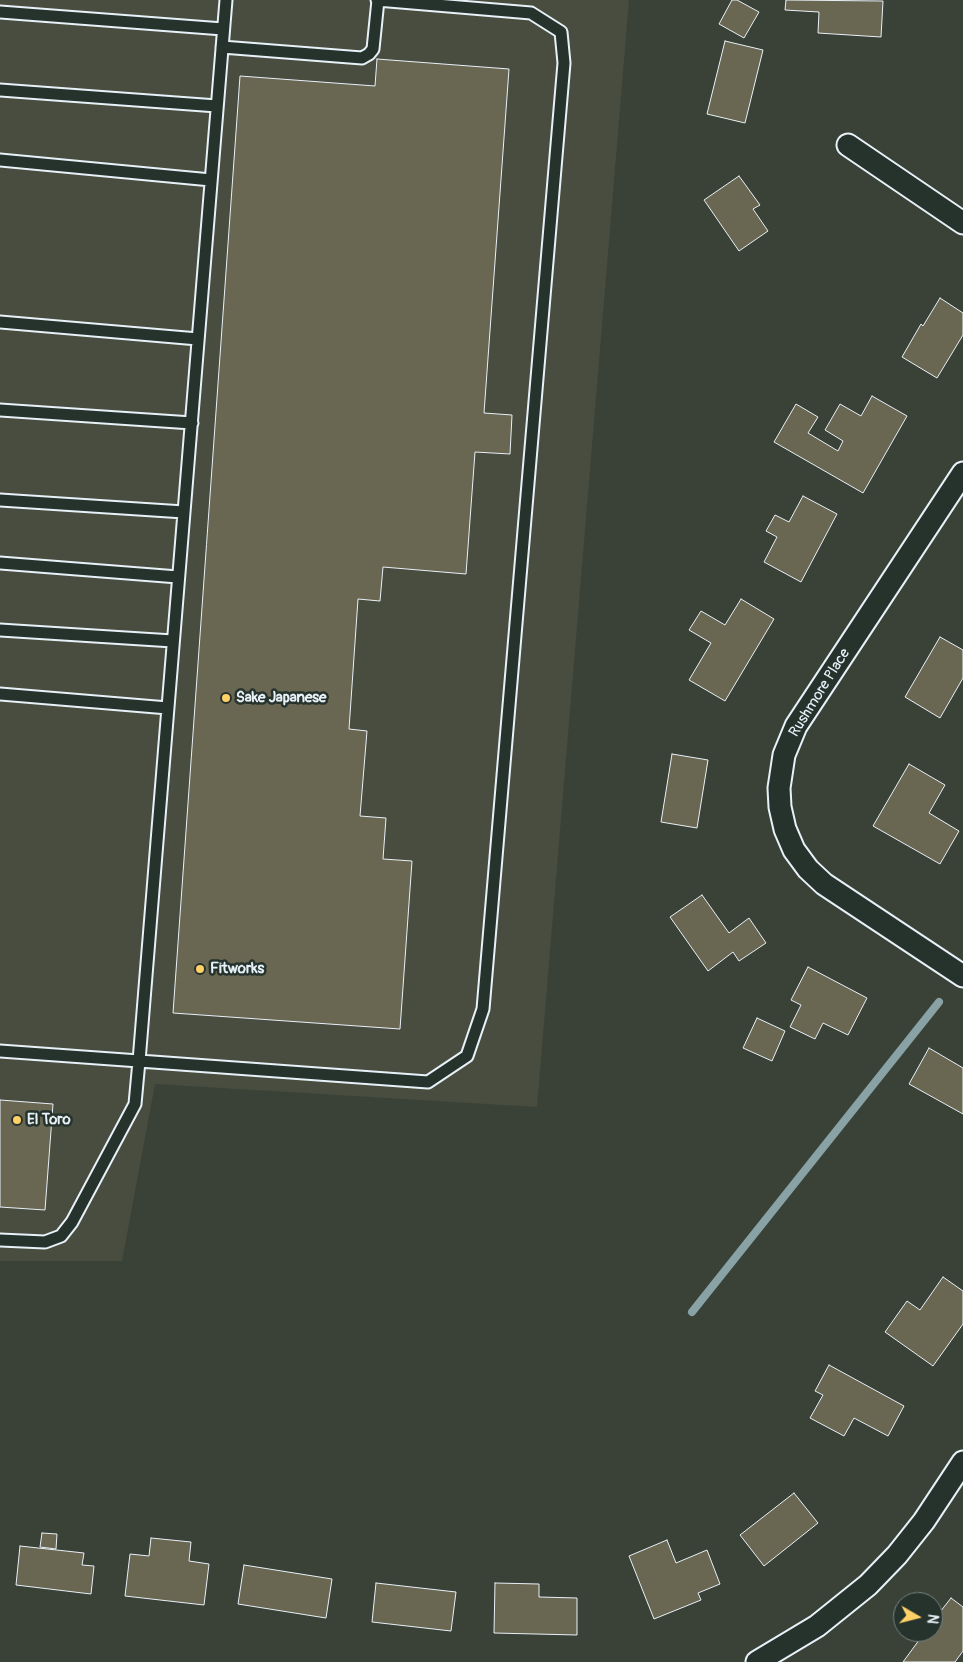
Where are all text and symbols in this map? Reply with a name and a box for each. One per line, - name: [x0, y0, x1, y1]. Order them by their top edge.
- street label: Rushmore Place: [786, 645, 854, 741]
- place label: Sake Japanese: [236, 689, 326, 707]
- marker: Sake Japanese: [220, 692, 232, 704]
- place label: Fitworks: [210, 960, 264, 978]
- marker: Fitworks: [194, 963, 206, 975]
- place label: El Toro: [27, 1111, 70, 1129]
- marker: El Toro: [11, 1114, 23, 1126]
- north arrow: [893, 1592, 943, 1642]
- text: N: [923, 1613, 941, 1625]

